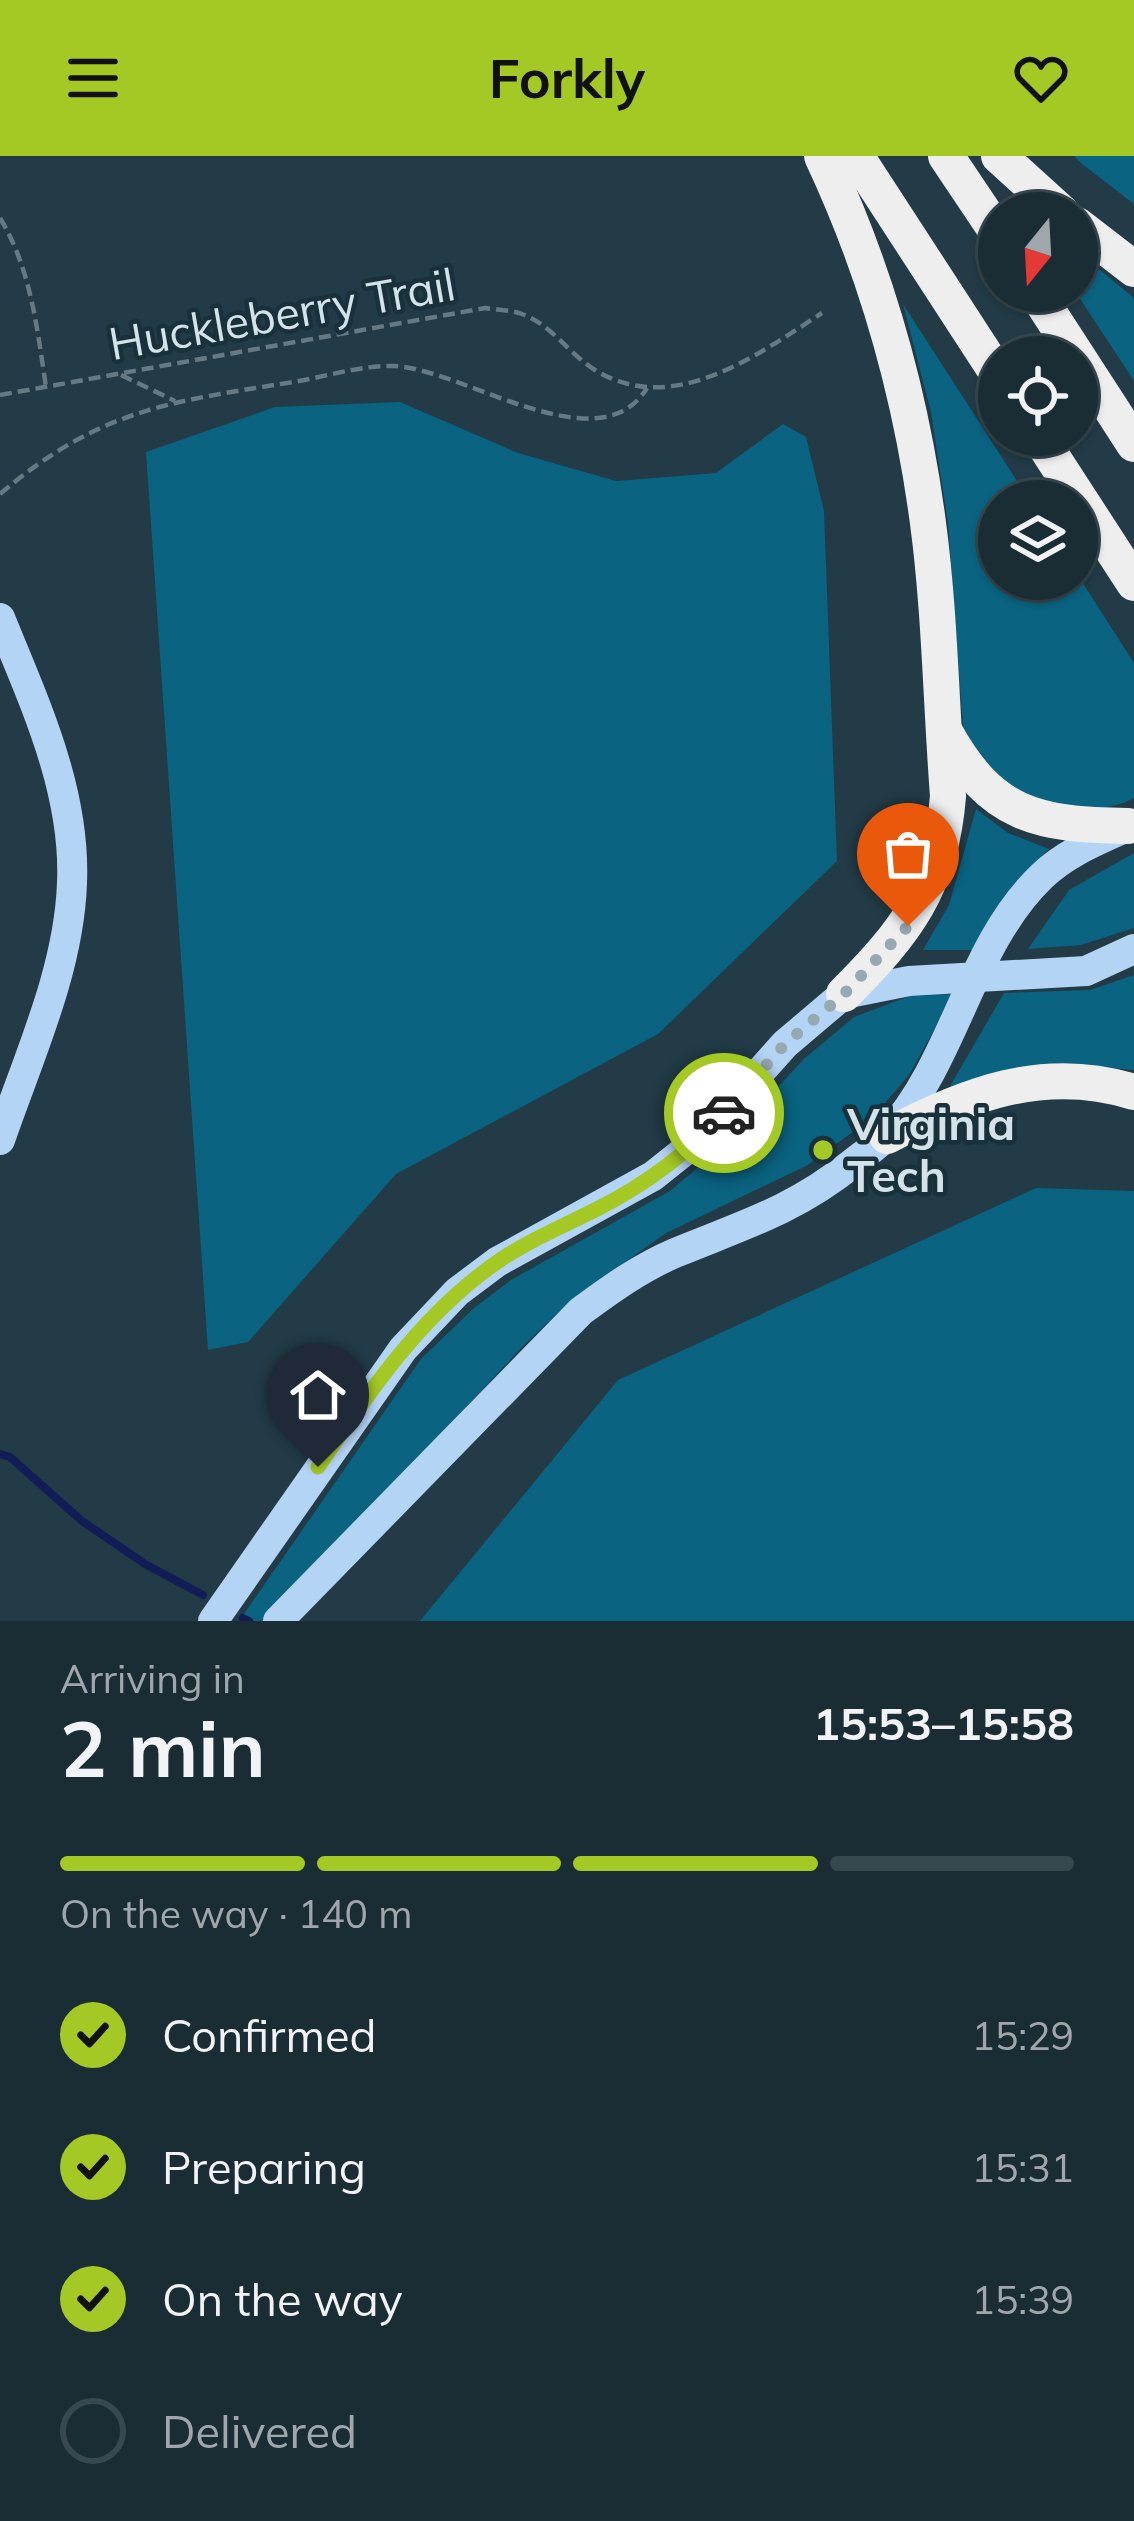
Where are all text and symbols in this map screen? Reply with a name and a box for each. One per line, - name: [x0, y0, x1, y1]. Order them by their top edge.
- text: Forkly: [489, 44, 645, 112]
- icon: menu: [60, 45, 126, 111]
- icon: heart: [1008, 45, 1074, 111]
- north arrow: [978, 192, 1098, 312]
- map controls: [978, 192, 1098, 600]
- street label: Huckleberry Trail: [104, 255, 459, 371]
- button: locate: [978, 336, 1098, 456]
- button: layers: [978, 480, 1098, 600]
- pin: [857, 803, 959, 926]
- icon: bag: [875, 821, 941, 887]
- courier: [664, 1053, 784, 1173]
- icon: car: [691, 1080, 757, 1146]
- place label: Virginia Tech: [846, 1095, 1015, 1203]
- marker: Virginia Tech: [810, 1137, 836, 1163]
- pin: [267, 1344, 369, 1467]
- icon: home: [285, 1362, 351, 1428]
- text: Arriving in: [60, 1654, 245, 1703]
- text: 15:53–15:58: [813, 1695, 1074, 1751]
- text: 2 min: [60, 1699, 266, 1797]
- text: On the way · 140 m: [60, 1889, 412, 1938]
- icon: check: [60, 2002, 126, 2068]
- text: Confirmed: [162, 2007, 376, 2063]
- text: 15:29: [972, 2011, 1074, 2060]
- icon: check: [60, 2134, 126, 2200]
- text: Preparing: [162, 2139, 366, 2195]
- text: 15:31: [972, 2143, 1074, 2192]
- icon: check: [60, 2266, 126, 2332]
- text: On the way: [162, 2271, 403, 2327]
- text: 15:39: [972, 2275, 1074, 2324]
- text: Delivered: [162, 2403, 357, 2459]

